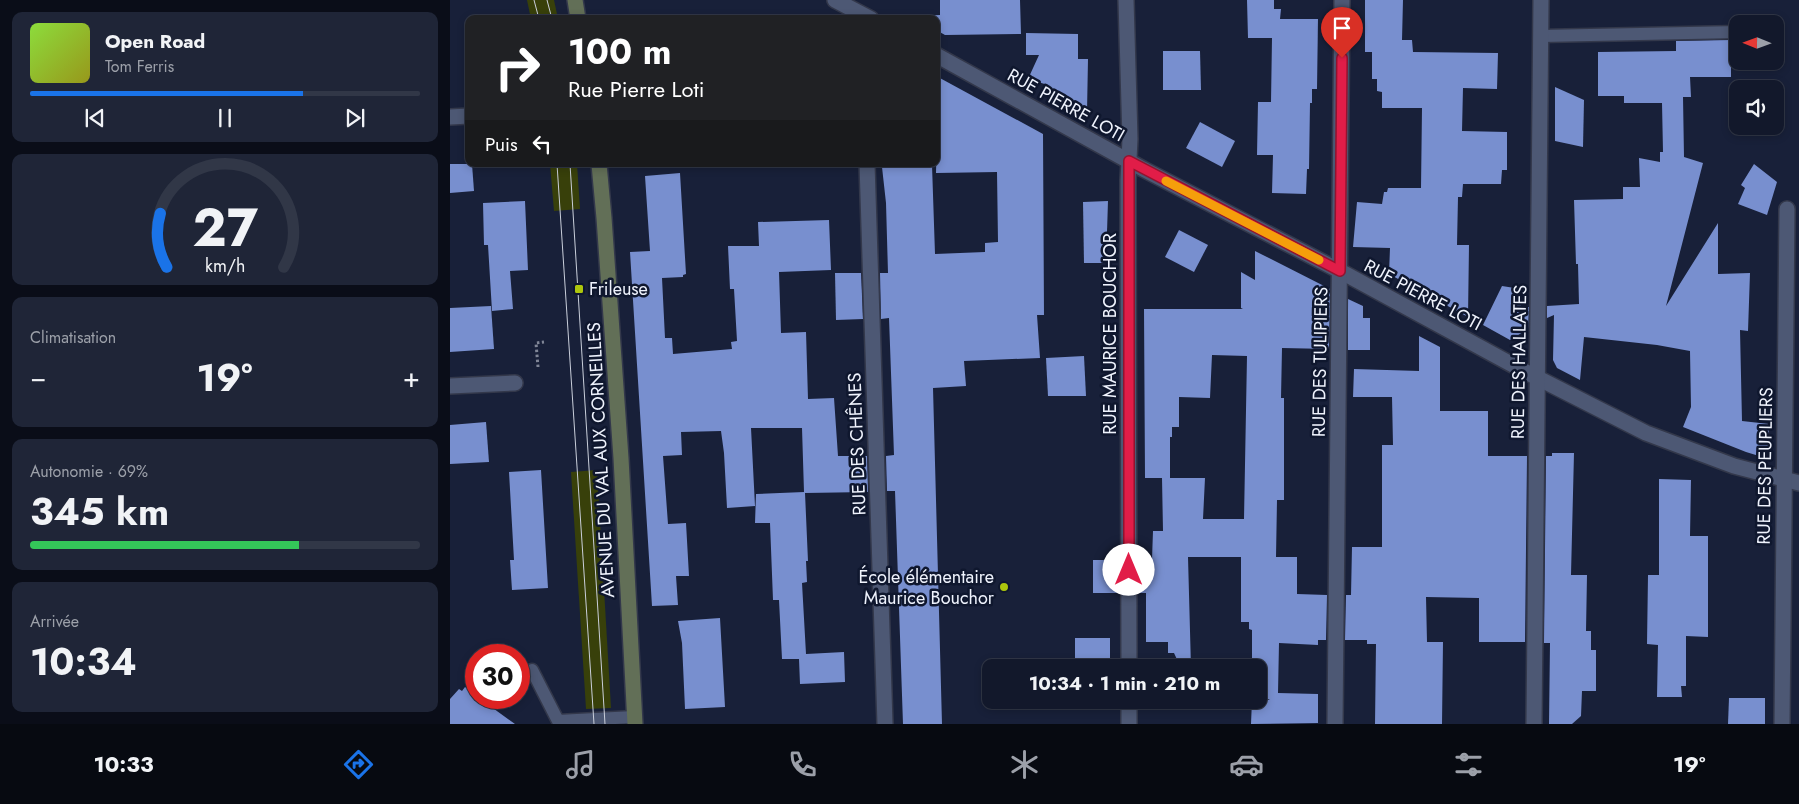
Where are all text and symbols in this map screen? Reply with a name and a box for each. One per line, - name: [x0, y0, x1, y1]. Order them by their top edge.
- pin: [1321, 7, 1363, 58]
- icon: arrive: [1328, 14, 1356, 42]
- north arrow: [1729, 15, 1784, 70]
- map controls: [1729, 15, 1784, 135]
- text: 100 m: [568, 27, 671, 77]
- text: Open Road: [105, 28, 205, 55]
- icon: right: [485, 35, 550, 100]
- text: Tom Ferris: [105, 55, 174, 78]
- street label: RUE PIERRE LOTI: [1003, 62, 1129, 148]
- text: Rue Pierre Loti: [568, 73, 705, 105]
- button: sound: [1729, 80, 1784, 135]
- icon: previous: [81, 104, 109, 132]
- icon: pause: [211, 104, 239, 132]
- icon: next: [341, 104, 369, 132]
- icon: left: [528, 130, 556, 158]
- text: Puis: [485, 131, 518, 158]
- text: 27: [192, 190, 258, 266]
- street label: RUE MAURICE BOUCHOR: [1097, 233, 1123, 435]
- text: km/h: [205, 253, 245, 279]
- street label: RUE PIERRE LOTI: [1359, 253, 1487, 337]
- place label: Frileuse: [589, 276, 648, 302]
- marker: Frileuse: [573, 283, 585, 295]
- street label: RUE DES HALLATES: [1505, 285, 1533, 439]
- street label: RUE DES TULIPIERS: [1306, 286, 1334, 437]
- street label: AVENUE DU VAL AUX CORNEILLES: [581, 321, 621, 599]
- text: Climatisation: [30, 326, 116, 349]
- text: 19°: [197, 350, 253, 405]
- text: −: [30, 357, 47, 398]
- text: +: [403, 357, 420, 398]
- street label: RUE DES CHÊNES: [842, 372, 872, 516]
- street label: RUE DES PEUPLIERS: [1751, 387, 1779, 545]
- text: Autonomie · 69%: [30, 460, 148, 483]
- text: 345 km: [30, 484, 169, 539]
- position arrow: [1102, 543, 1154, 595]
- place label: École élémentaire Maurice Bouchor: [859, 564, 995, 611]
- marker: École élémentaire Maurice Bouchor: [998, 581, 1010, 593]
- text: Arrivée: [30, 610, 79, 633]
- text: 10:34: [30, 634, 137, 689]
- speed limit sign: 30: [465, 644, 530, 709]
- text: 10:34 · 1 min · 210 m: [1029, 670, 1220, 697]
- icon: directions: [341, 747, 376, 782]
- icon: music: [563, 747, 598, 782]
- icon: phone: [785, 747, 820, 782]
- icon: climate: [1007, 747, 1042, 782]
- icon: car: [1229, 747, 1264, 782]
- icon: filters: [1451, 747, 1486, 782]
- text: 10:33: [94, 748, 154, 780]
- text: 19°: [1673, 748, 1705, 780]

